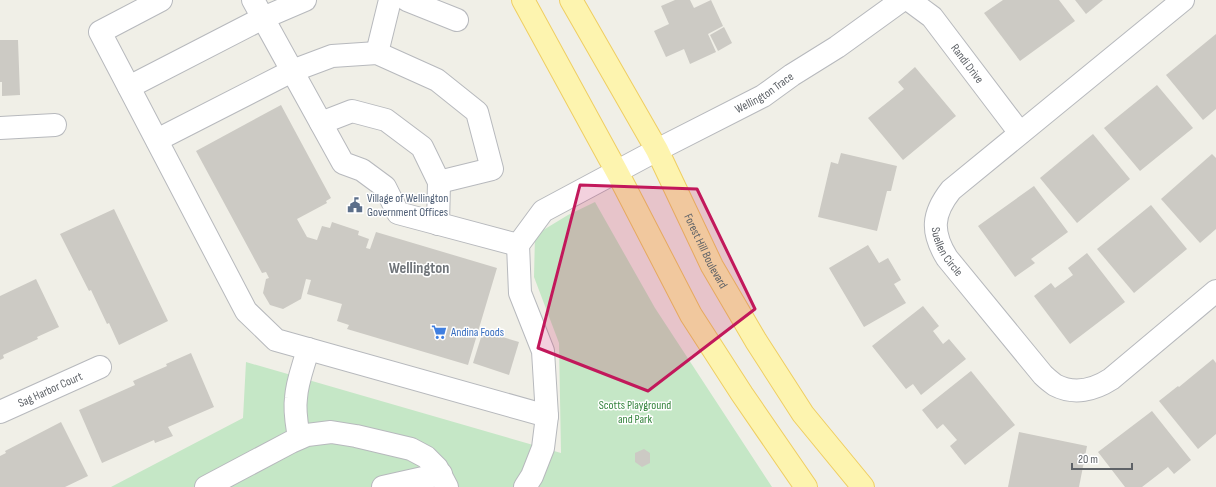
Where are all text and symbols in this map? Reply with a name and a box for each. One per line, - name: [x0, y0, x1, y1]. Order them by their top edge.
- street label: Randi Drive: [947, 41, 987, 87]
- street label: Wellington Trace: [733, 69, 797, 117]
- place label: Village of Wellington Government Offices: [367, 191, 448, 220]
- public building icon: Village of Wellington Government Offices: [346, 196, 364, 214]
- street label: Forest Hill Boulevard: [680, 211, 731, 291]
- street label: Suellen Circle: [928, 226, 966, 280]
- district label: Wellington: [389, 259, 449, 278]
- supermarket icon: Andina Foods: [430, 323, 448, 341]
- place label: Andina Foods: [450, 325, 504, 340]
- street label: Sag Harbor Court: [16, 369, 85, 411]
- park label: Scotts Playground and Park: [599, 398, 671, 427]
- scale bar: [1072, 445, 1132, 471]
- text: 20 m: [1078, 452, 1098, 467]

